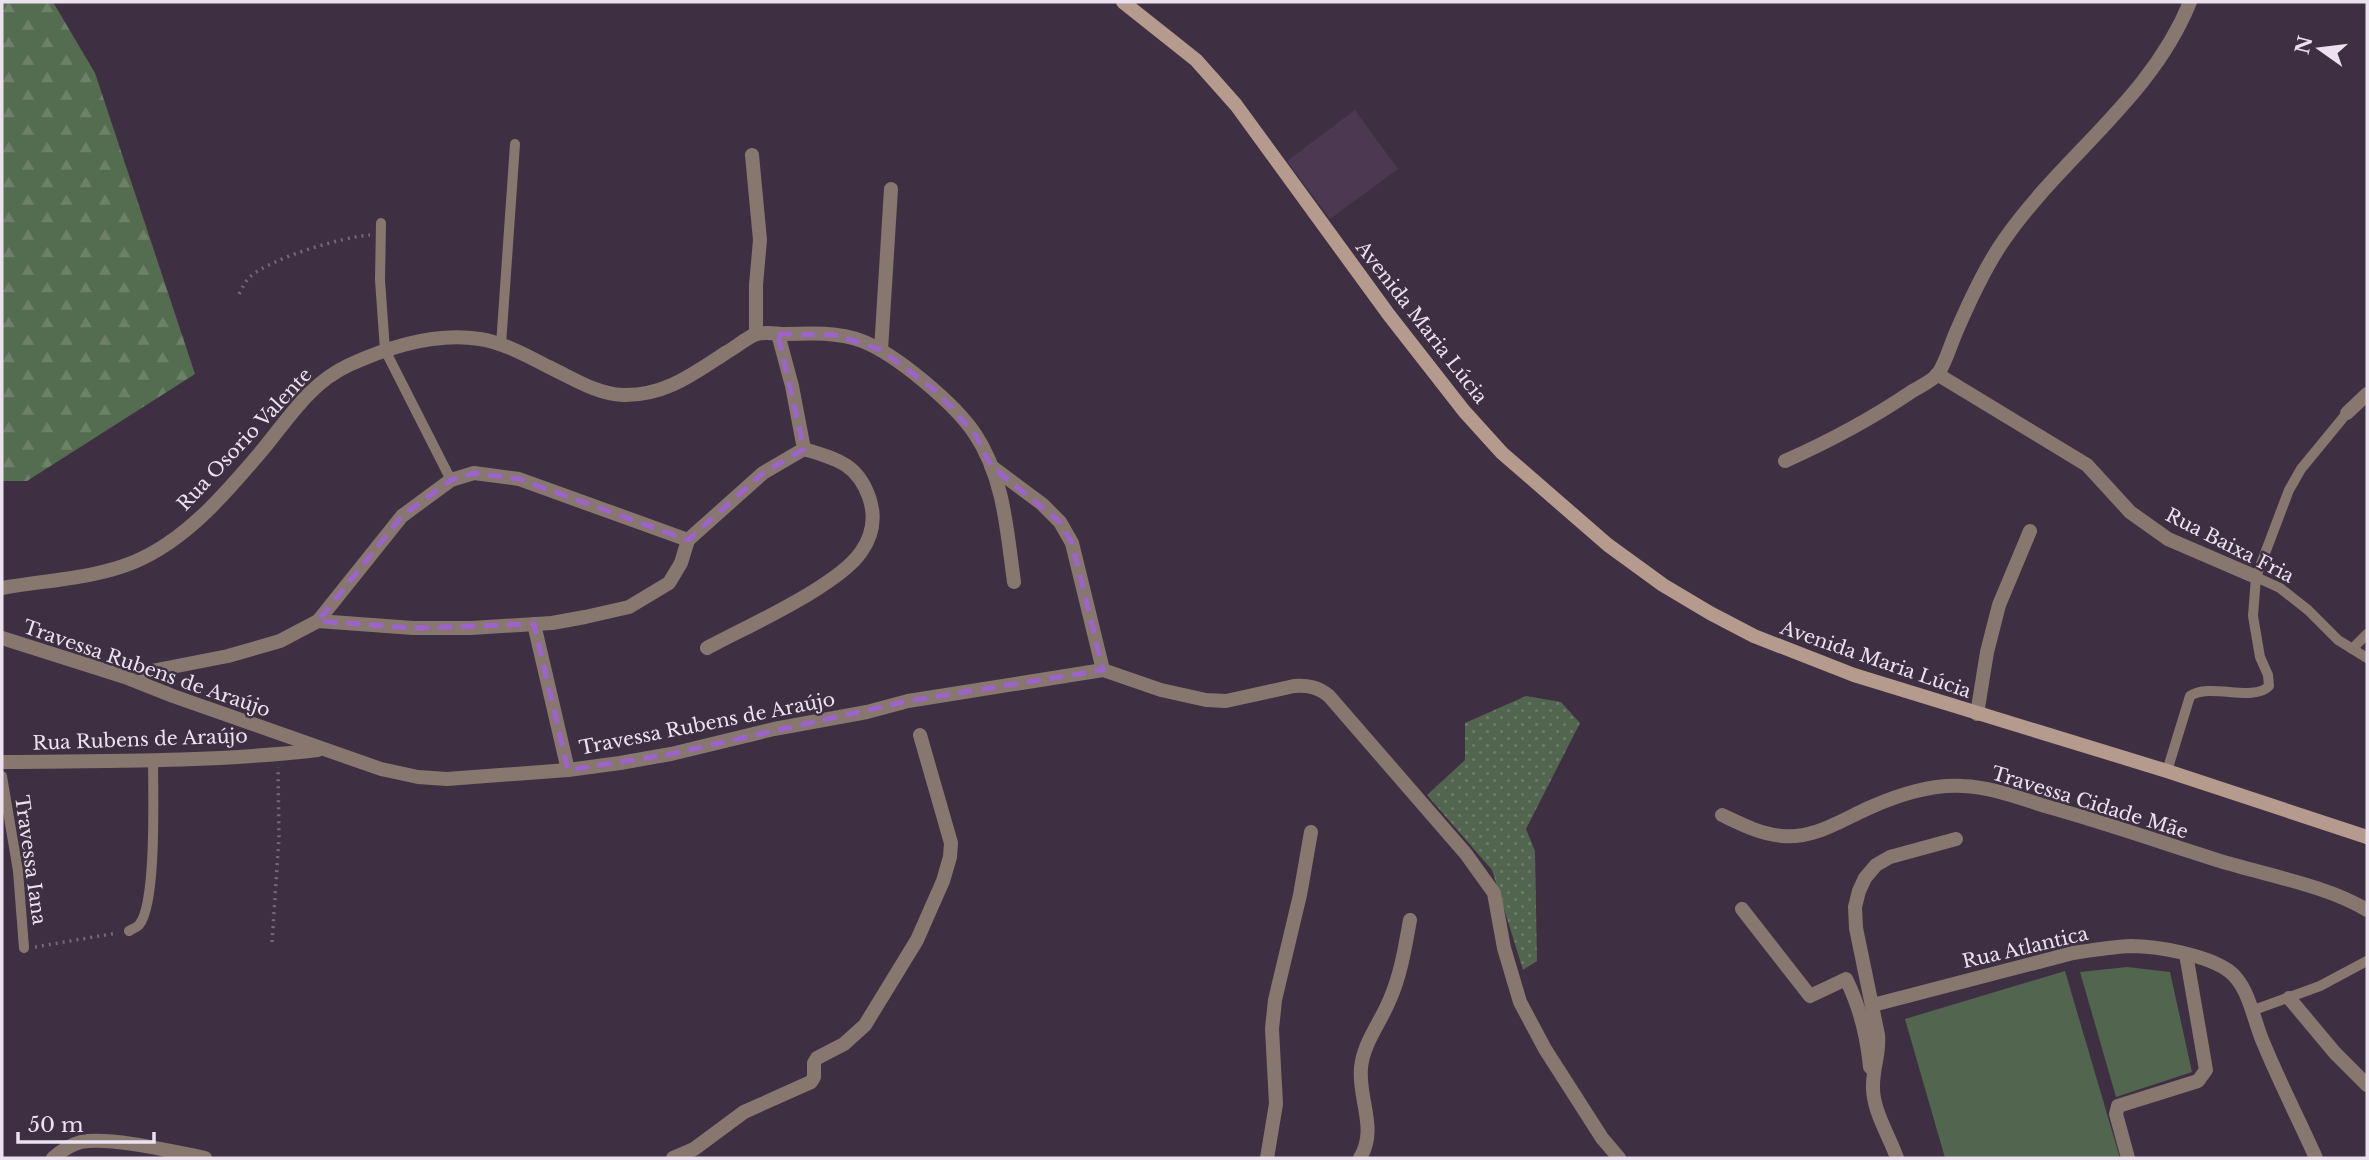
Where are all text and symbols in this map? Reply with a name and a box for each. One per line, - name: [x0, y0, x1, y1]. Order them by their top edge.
- north arrow: [2285, 14, 2355, 84]
- text: N: [2291, 33, 2317, 56]
- street label: Avenida Maria Lúcia: [1350, 236, 1493, 409]
- street label: Rua Osorio Valente: [172, 363, 317, 516]
- street label: Rua Baixa Fria: [2162, 503, 2298, 588]
- street label: Travessa Rubens de Araújo: [20, 615, 273, 722]
- street label: Avenida Maria Lúcia: [1777, 616, 1975, 703]
- street label: Travessa Rubens de Araújo: [577, 687, 837, 760]
- street label: Rua Rubens de Araújo: [32, 724, 248, 755]
- street label: Travessa Cidade Mãe: [1989, 762, 2191, 843]
- street label: Travessa Iana: [10, 794, 51, 927]
- street label: Rua Atlantica: [1960, 922, 2091, 973]
- scale bar: [18, 1100, 154, 1144]
- text: 50 m: [28, 1112, 84, 1138]

